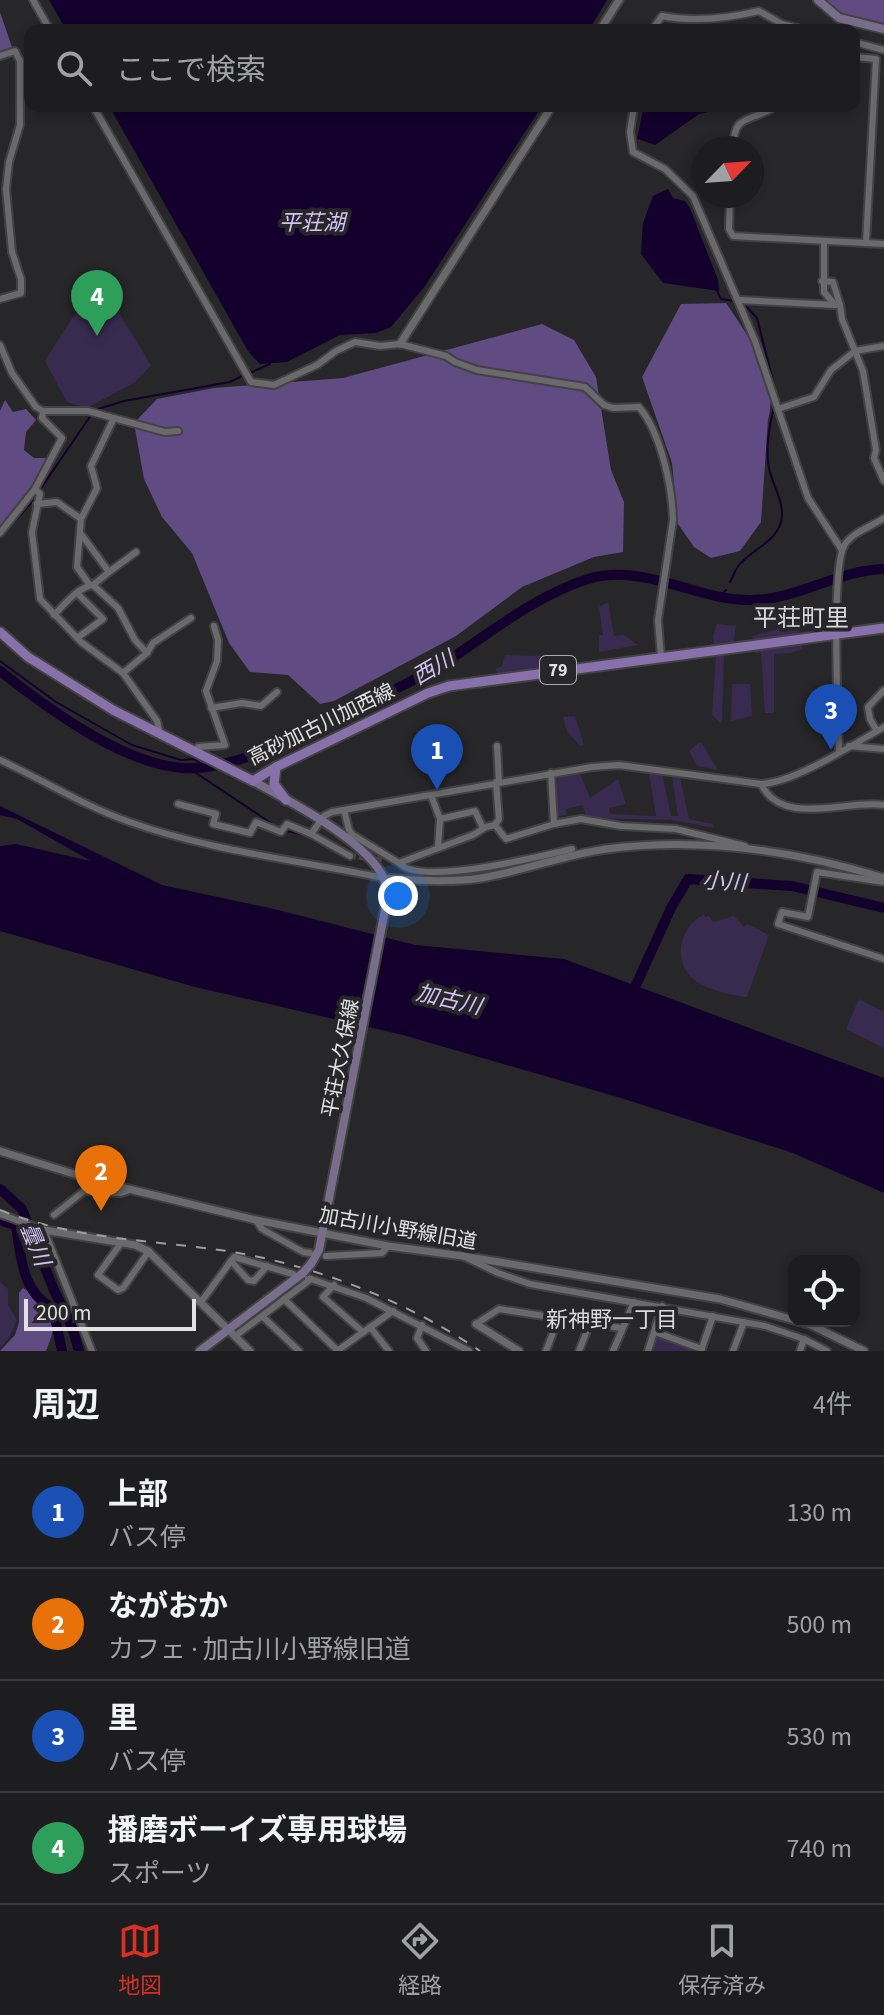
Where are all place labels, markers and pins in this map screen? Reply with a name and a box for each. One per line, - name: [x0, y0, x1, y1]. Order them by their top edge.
- pin: 4: [71, 270, 123, 336]
- pin: 3: [805, 684, 857, 750]
- pin: 1: [411, 724, 463, 790]
- pin: 2: [75, 1145, 127, 1211]

